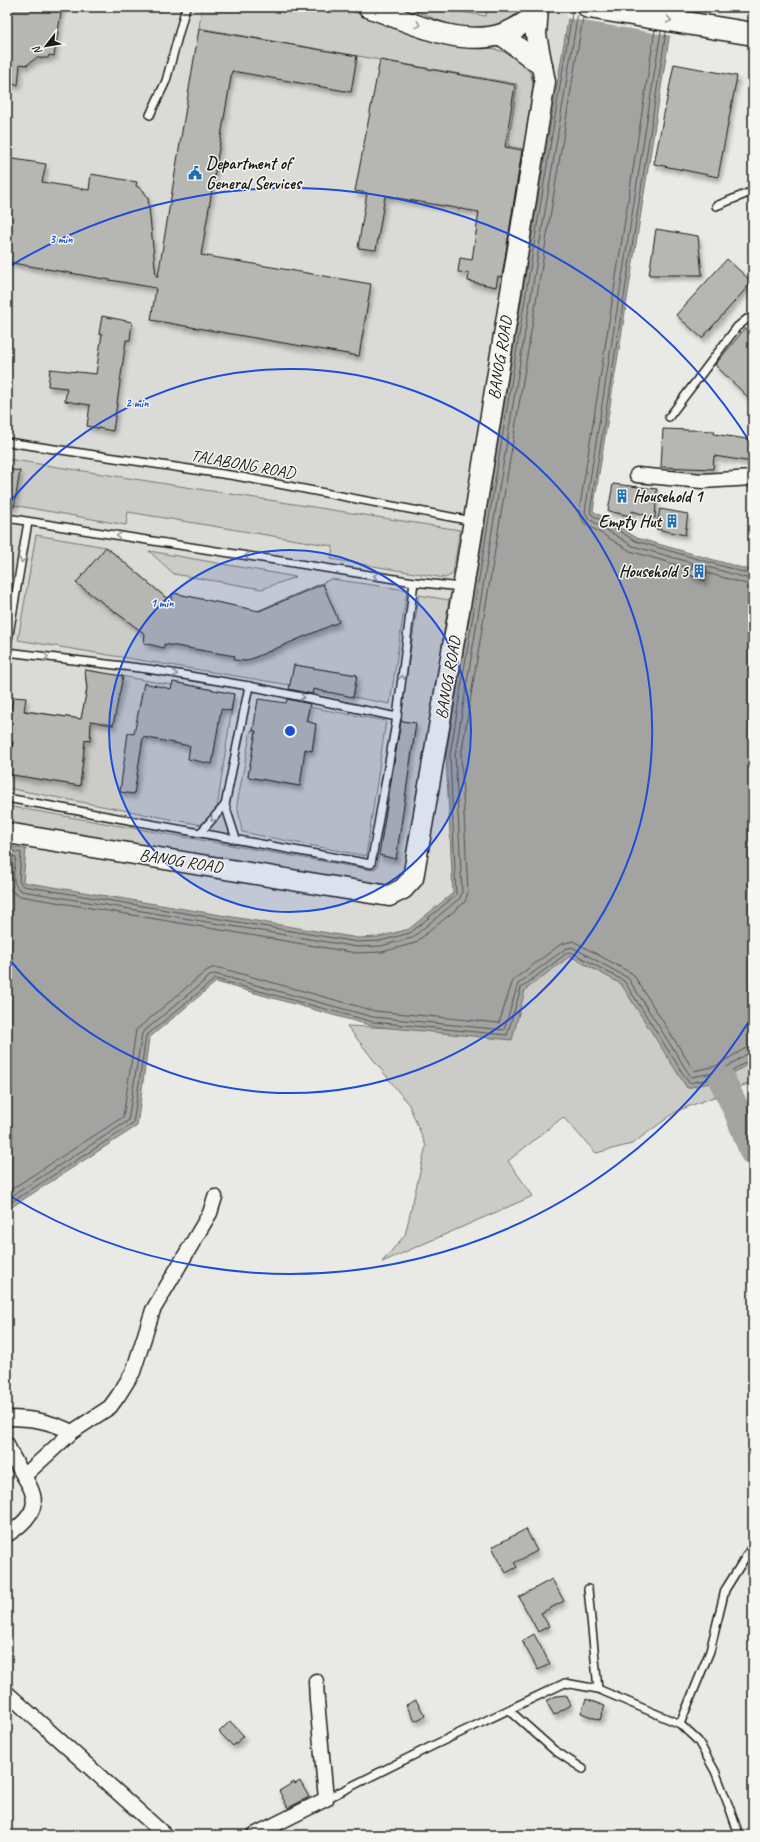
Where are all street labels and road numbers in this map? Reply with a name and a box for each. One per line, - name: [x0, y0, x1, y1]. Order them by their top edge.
- street label: BANOG ROAD: [483, 314, 517, 401]
- street label: TALABONG ROAD: [189, 444, 299, 484]
- street label: BANOG ROAD: [430, 634, 466, 721]
- street label: BANOG ROAD: [138, 844, 225, 878]

